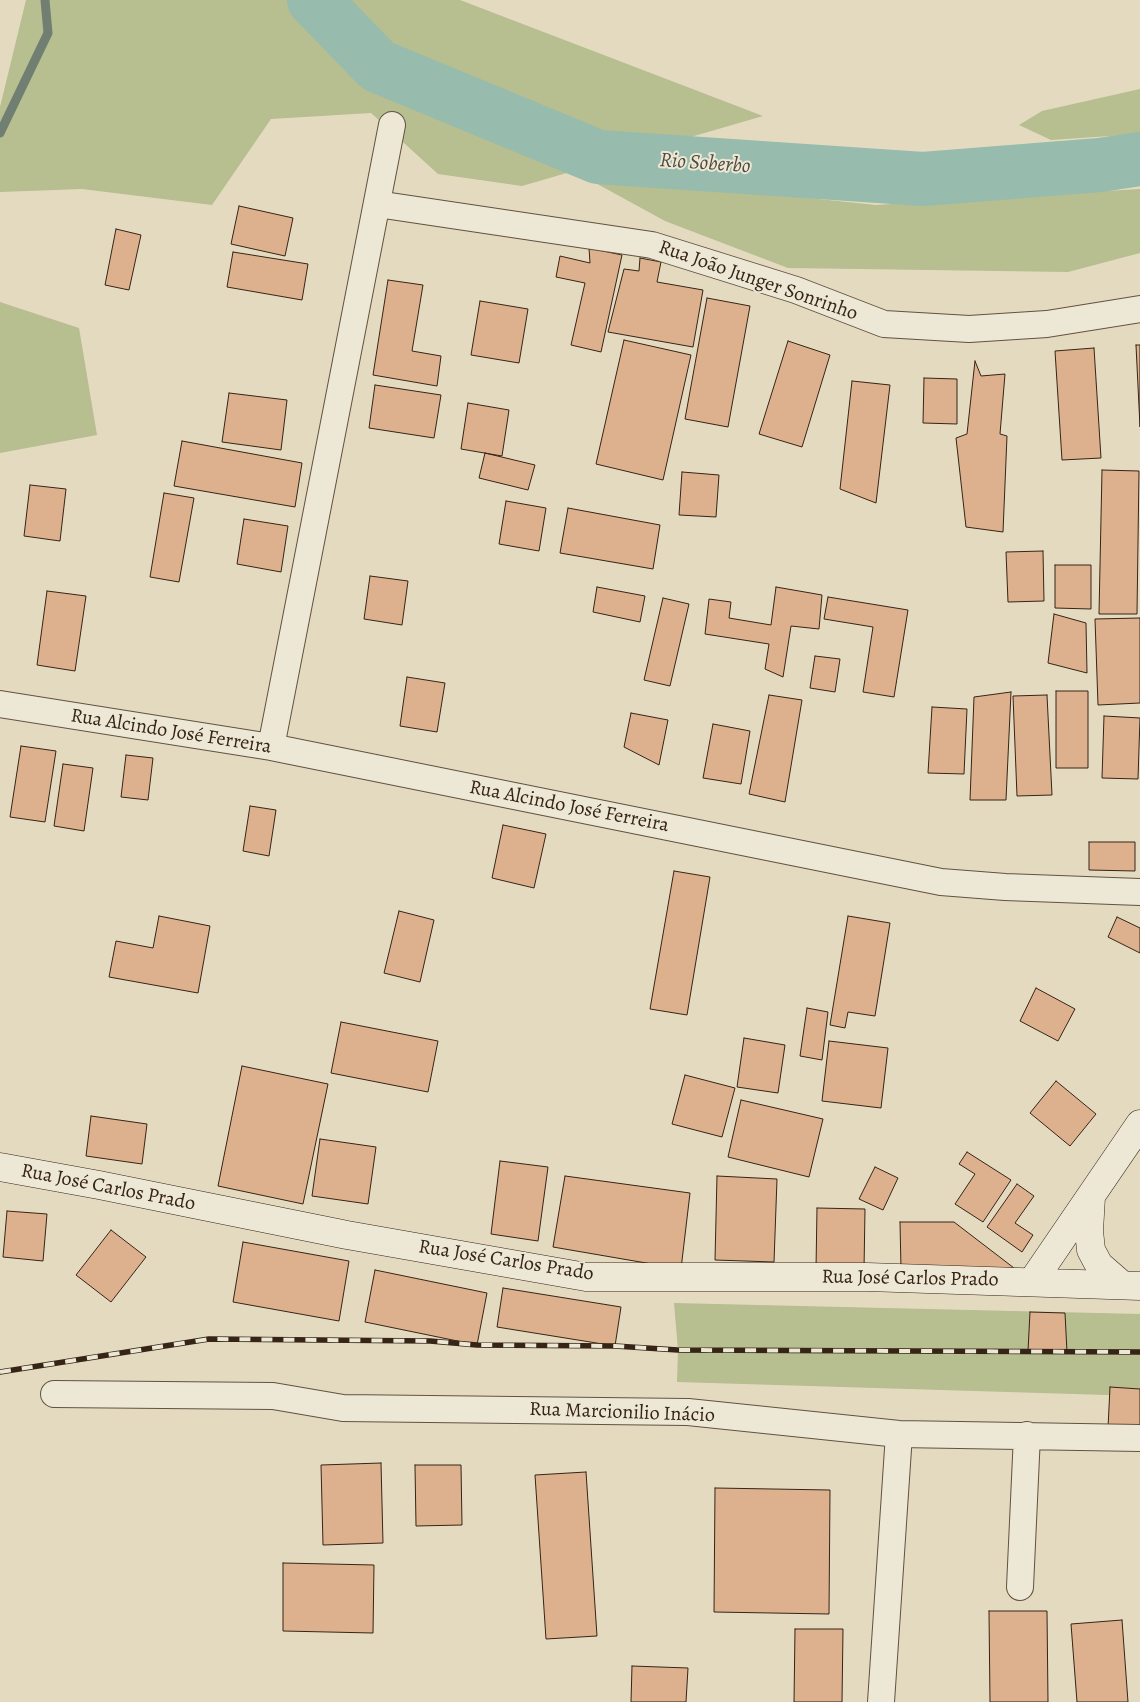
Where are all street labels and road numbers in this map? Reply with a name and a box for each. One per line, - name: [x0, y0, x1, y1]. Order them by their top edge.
- street label: Rua João Junger Sonrinho: [655, 236, 861, 326]
- street label: Rua Alcindo José Ferreira: [69, 704, 273, 760]
- street label: Rua Alcindo José Ferreira: [467, 776, 671, 838]
- street label: Rua José Carlos Prado: [19, 1159, 197, 1217]
- street label: Rua José Carlos Prado: [417, 1235, 595, 1287]
- street label: Rua José Carlos Prado: [821, 1265, 999, 1293]
- street label: Rua Marcionilio Inácio: [529, 1398, 715, 1428]

